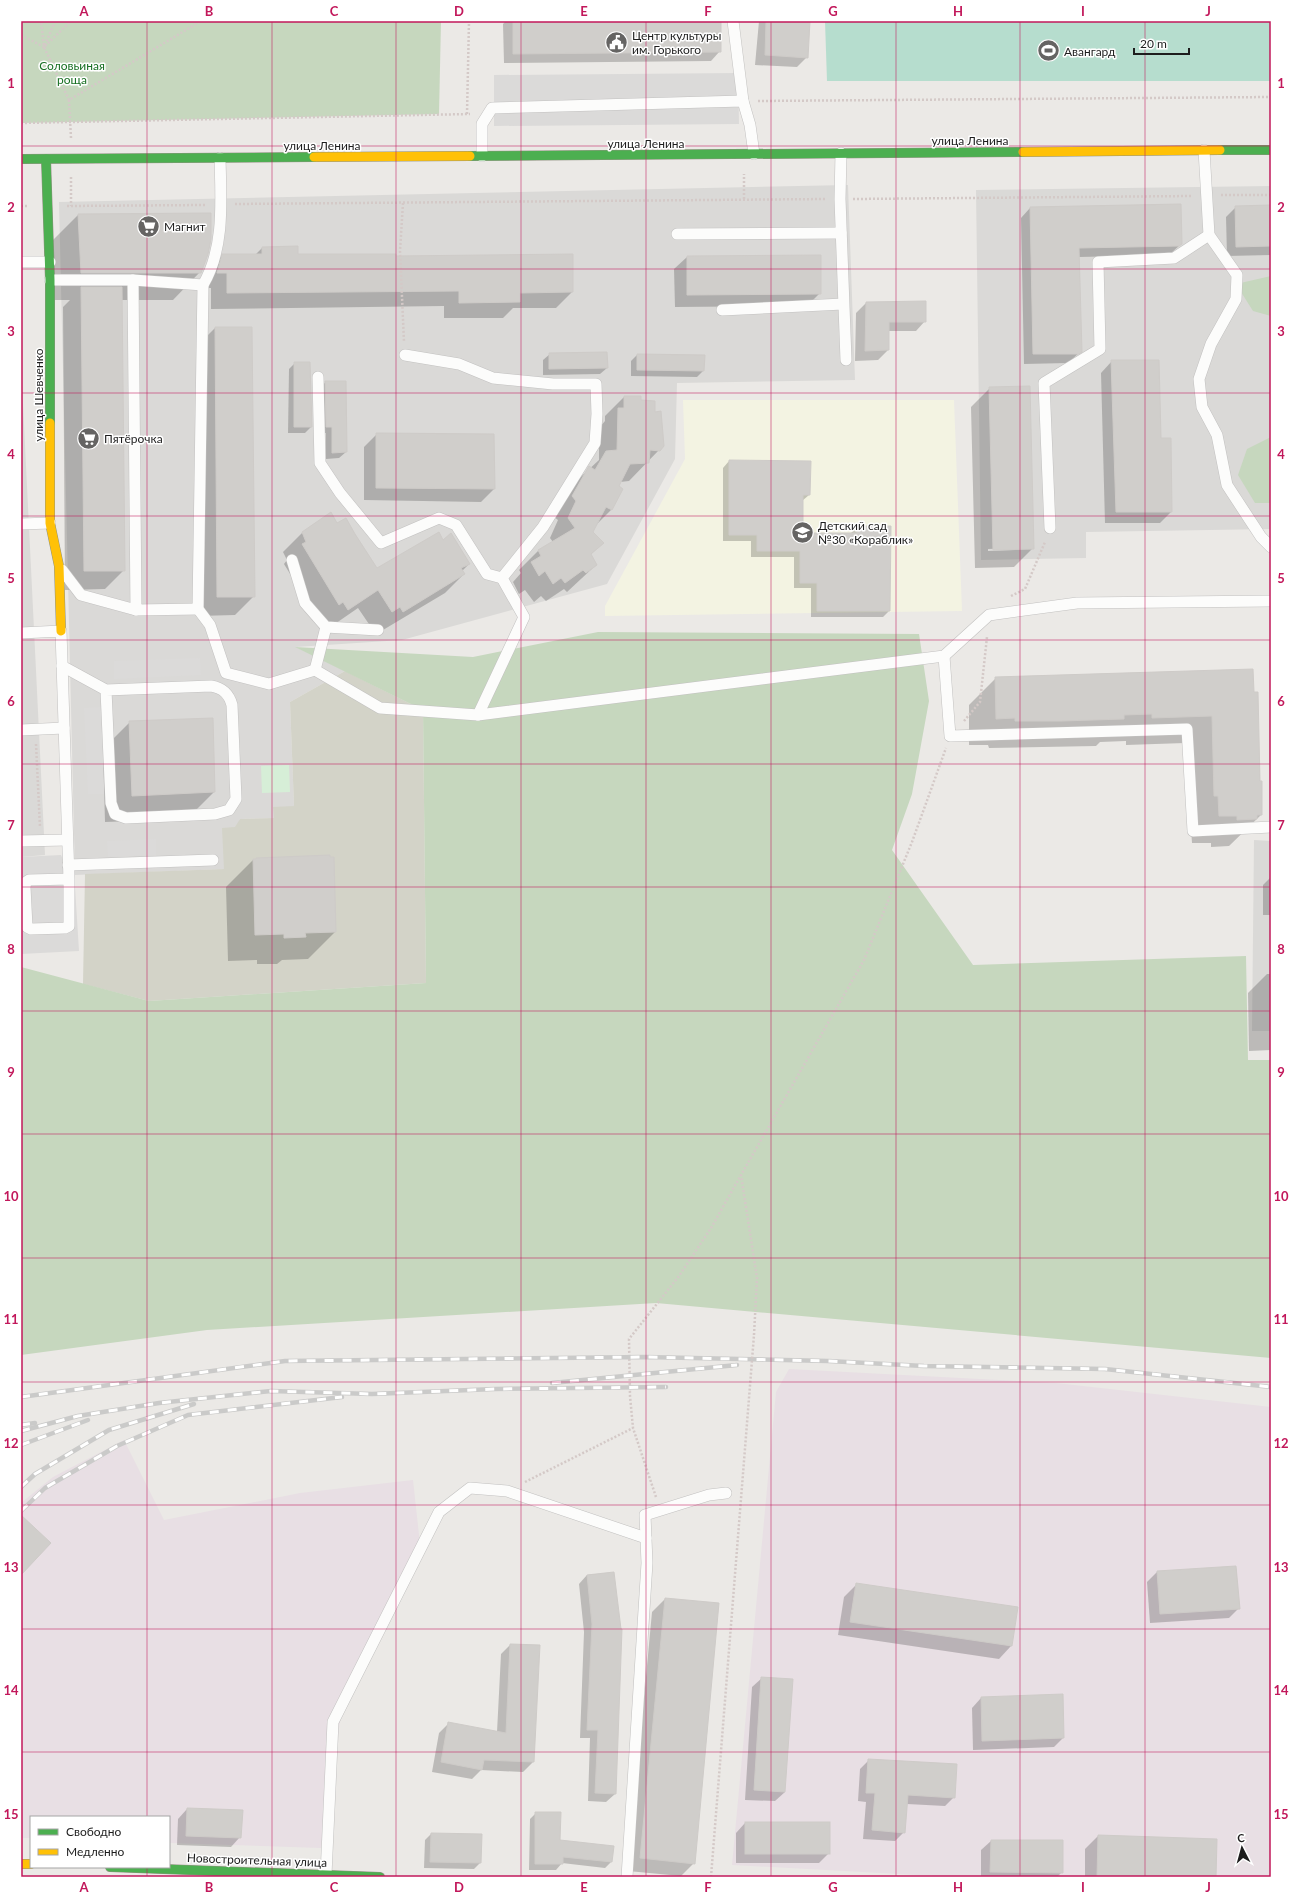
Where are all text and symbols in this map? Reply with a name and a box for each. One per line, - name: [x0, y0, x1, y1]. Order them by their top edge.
- text: A: [78, 3, 89, 19]
- text: B: [205, 3, 214, 19]
- text: C: [330, 3, 339, 19]
- text: D: [454, 3, 464, 19]
- text: E: [580, 3, 588, 19]
- text: F: [704, 3, 712, 19]
- text: G: [828, 3, 838, 19]
- text: H: [953, 3, 963, 19]
- text: I: [1081, 3, 1085, 19]
- text: J: [1205, 3, 1211, 19]
- place label: Центр культуры им. Горького: [632, 28, 721, 57]
- public building icon: Центр культуры им. Горького: [604, 29, 630, 55]
- scale bar: [1134, 30, 1189, 56]
- text: 20 m: [1140, 36, 1167, 51]
- sports icon: Авангард: [1035, 38, 1061, 64]
- place label: Авангард: [1064, 44, 1116, 59]
- park label: Соловьиная роща: [39, 58, 105, 87]
- text: 1: [7, 75, 15, 91]
- text: 1: [1277, 75, 1285, 91]
- street label: улица Ленина: [931, 133, 1009, 148]
- street label: улица Ленина: [607, 136, 685, 151]
- street label: улица Ленина: [283, 138, 361, 153]
- text: 2: [7, 199, 15, 215]
- text: 2: [1277, 199, 1285, 215]
- supermarket icon: Магнит: [135, 213, 161, 239]
- place label: Магнит: [164, 219, 206, 234]
- text: 3: [7, 323, 15, 339]
- text: 3: [1277, 323, 1285, 339]
- street label: улица Шевченко: [31, 348, 46, 441]
- supermarket icon: Пятёрочка: [75, 425, 101, 451]
- place label: Пятёрочка: [104, 431, 163, 446]
- text: 4: [7, 446, 15, 462]
- text: 4: [1277, 446, 1285, 462]
- place label: Детский сад №30 «Кораблик»: [818, 518, 913, 547]
- school or university icon: Детский сад №30 «Кораблик»: [789, 519, 815, 545]
- text: 5: [7, 570, 15, 586]
- text: 5: [1277, 570, 1285, 586]
- text: 6: [7, 693, 15, 709]
- text: 6: [1277, 693, 1285, 709]
- text: 7: [7, 817, 15, 833]
- text: 7: [1277, 817, 1285, 833]
- text: 8: [7, 941, 15, 957]
- text: 8: [1277, 941, 1285, 957]
- text: 9: [7, 1064, 15, 1080]
- text: 9: [1277, 1064, 1285, 1080]
- text: 10: [3, 1188, 19, 1204]
- text: 10: [1273, 1188, 1289, 1204]
- text: 11: [3, 1311, 19, 1327]
- text: 11: [1273, 1311, 1289, 1327]
- text: 12: [3, 1435, 19, 1451]
- text: 12: [1273, 1435, 1289, 1451]
- text: 13: [3, 1559, 19, 1575]
- text: 13: [1273, 1559, 1289, 1575]
- text: 14: [3, 1682, 19, 1698]
- text: 14: [1273, 1682, 1289, 1698]
- text: 15: [3, 1806, 19, 1822]
- text: 15: [1273, 1806, 1289, 1822]
- legend: [30, 1816, 170, 1868]
- text: Свободно: [66, 1824, 122, 1839]
- north arrow: [1222, 1828, 1262, 1868]
- text: С: [1237, 1831, 1246, 1844]
- text: Медленно: [66, 1844, 125, 1859]
- street label: Новостроительная улица: [187, 1850, 327, 1870]
- text: A: [78, 1879, 89, 1895]
- text: B: [205, 1879, 214, 1895]
- text: C: [330, 1879, 339, 1895]
- text: D: [454, 1879, 464, 1895]
- text: E: [580, 1879, 588, 1895]
- text: F: [704, 1879, 712, 1895]
- text: G: [828, 1879, 838, 1895]
- text: H: [953, 1879, 963, 1895]
- text: I: [1081, 1879, 1085, 1895]
- text: J: [1205, 1879, 1211, 1895]

